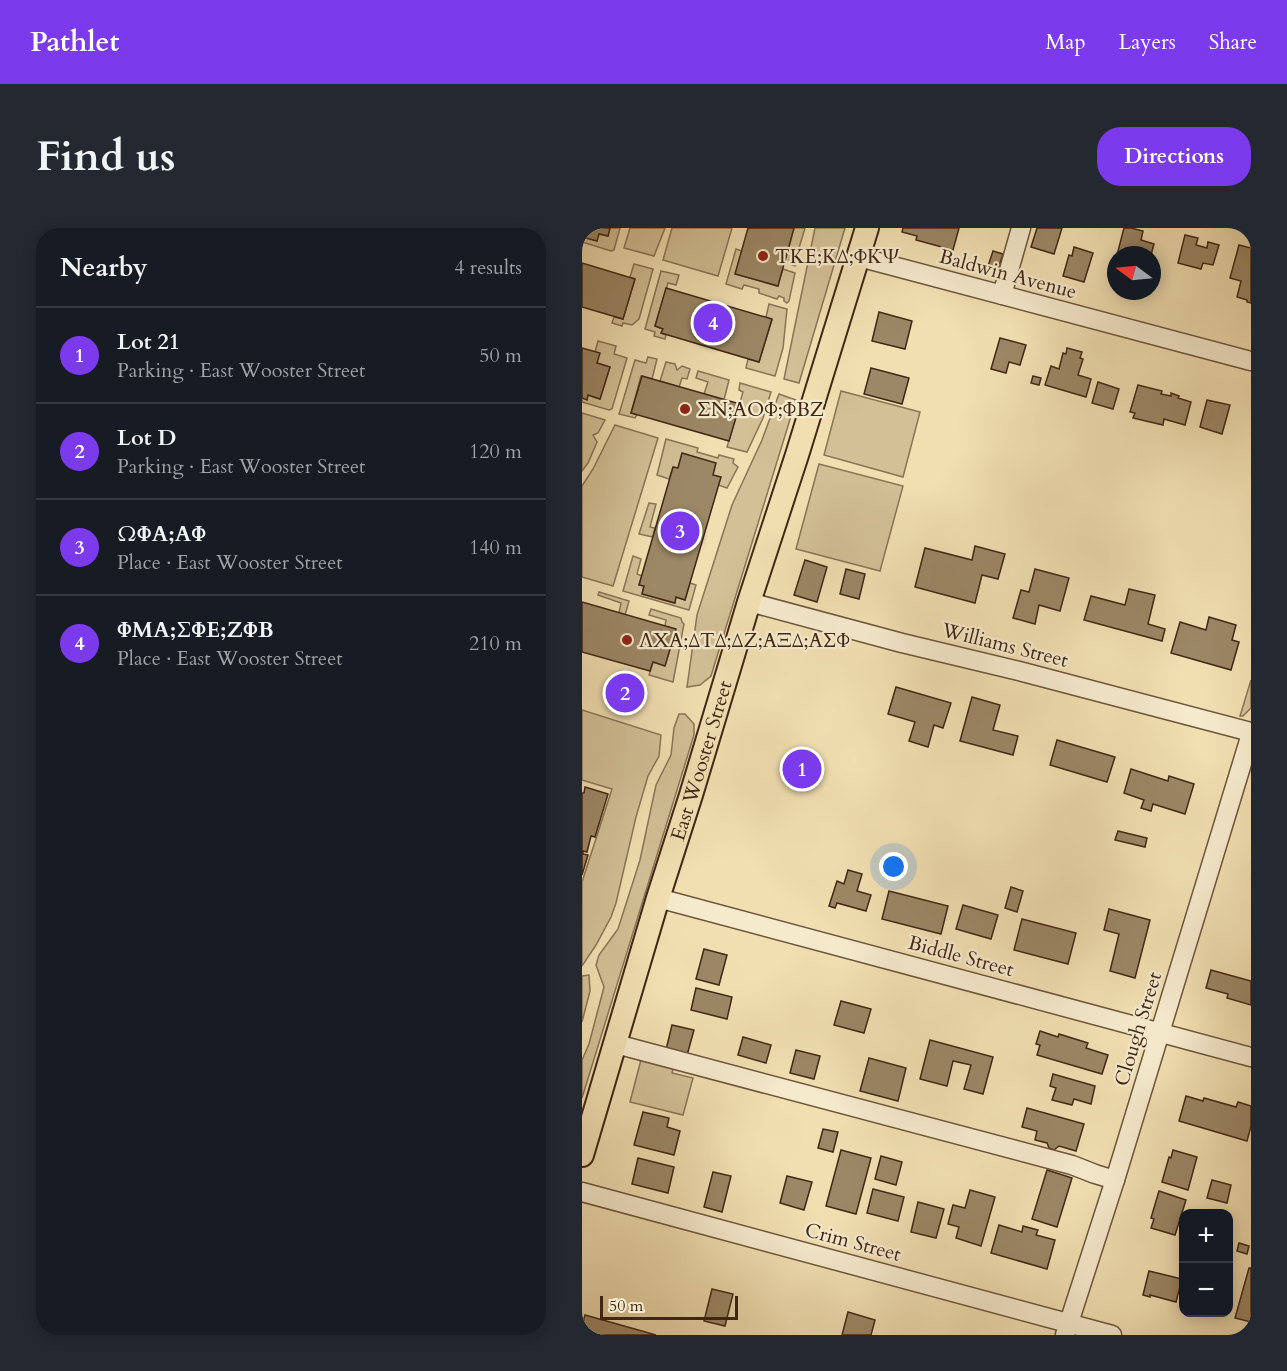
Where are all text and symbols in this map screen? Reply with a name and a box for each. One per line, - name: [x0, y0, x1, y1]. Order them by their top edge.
- text: Pathlet: [30, 23, 119, 61]
- text: Map: [1046, 28, 1086, 57]
- text: Layers: [1119, 28, 1176, 57]
- text: Share: [1209, 28, 1257, 57]
- button: Directions: [1097, 127, 1251, 186]
- text: Find us: [36, 128, 176, 185]
- place label: ΤΚΕ;ΚΔ;ΦΚΨ: [775, 243, 900, 270]
- street label: Baldwin Avenue: [936, 243, 1080, 305]
- north arrow: [1107, 246, 1161, 300]
- marker: ΤΚΕ;ΚΔ;ΦΚΨ: [756, 249, 770, 263]
- text: Nearby: [60, 250, 148, 285]
- text: 4 results: [454, 254, 522, 281]
- pin: 4: [694, 300, 732, 346]
- text: Lot 21: [117, 327, 180, 357]
- text: 1: [74, 342, 85, 369]
- text: 50 m: [479, 342, 522, 369]
- text: Parking · East Wooster Street: [117, 357, 365, 384]
- place label: ΣΝ;ΑΟΦ;ΦΒΖ: [697, 396, 824, 423]
- marker: ΣΝ;ΑΟΦ;ΦΒΖ: [678, 402, 692, 416]
- text: Lot D: [117, 423, 176, 453]
- text: 2: [74, 438, 85, 465]
- text: 120 m: [469, 438, 522, 465]
- text: Parking · East Wooster Street: [117, 453, 365, 480]
- pin: 3: [660, 508, 700, 554]
- text: ΩΦΑ;ΑΦ: [117, 519, 206, 549]
- text: 3: [74, 534, 85, 561]
- text: 140 m: [469, 534, 522, 561]
- text: Place · East Wooster Street: [117, 549, 343, 576]
- text: ΦΜΑ;ΣΦΕ;ΖΦΒ: [117, 615, 274, 645]
- street label: Williams Street: [938, 616, 1072, 674]
- place label: ΛΧΑ;ΔΤΔ;ΔΖ;ΑΞΔ;ΑΣΦ: [639, 627, 850, 654]
- text: 4: [74, 630, 85, 657]
- text: 210 m: [469, 630, 522, 657]
- marker: ΛΧΑ;ΔΤΔ;ΔΖ;ΑΞΔ;ΑΣΦ: [620, 633, 634, 647]
- text: Place · East Wooster Street: [117, 645, 343, 672]
- pin: 2: [606, 670, 645, 716]
- street label: East Wooster Street: [664, 677, 738, 844]
- pin: 1: [782, 746, 822, 792]
- your location: [879, 852, 908, 881]
- street label: Biddle Street: [905, 929, 1017, 983]
- street label: Clough Street: [1108, 968, 1168, 1089]
- map controls: [1179, 1209, 1233, 1317]
- button: +: [1179, 1209, 1233, 1263]
- street label: Crim Street: [802, 1216, 905, 1268]
- button: −: [1179, 1263, 1233, 1317]
- scale bar: [600, 1293, 738, 1320]
- text: 50 m: [609, 1295, 643, 1317]

